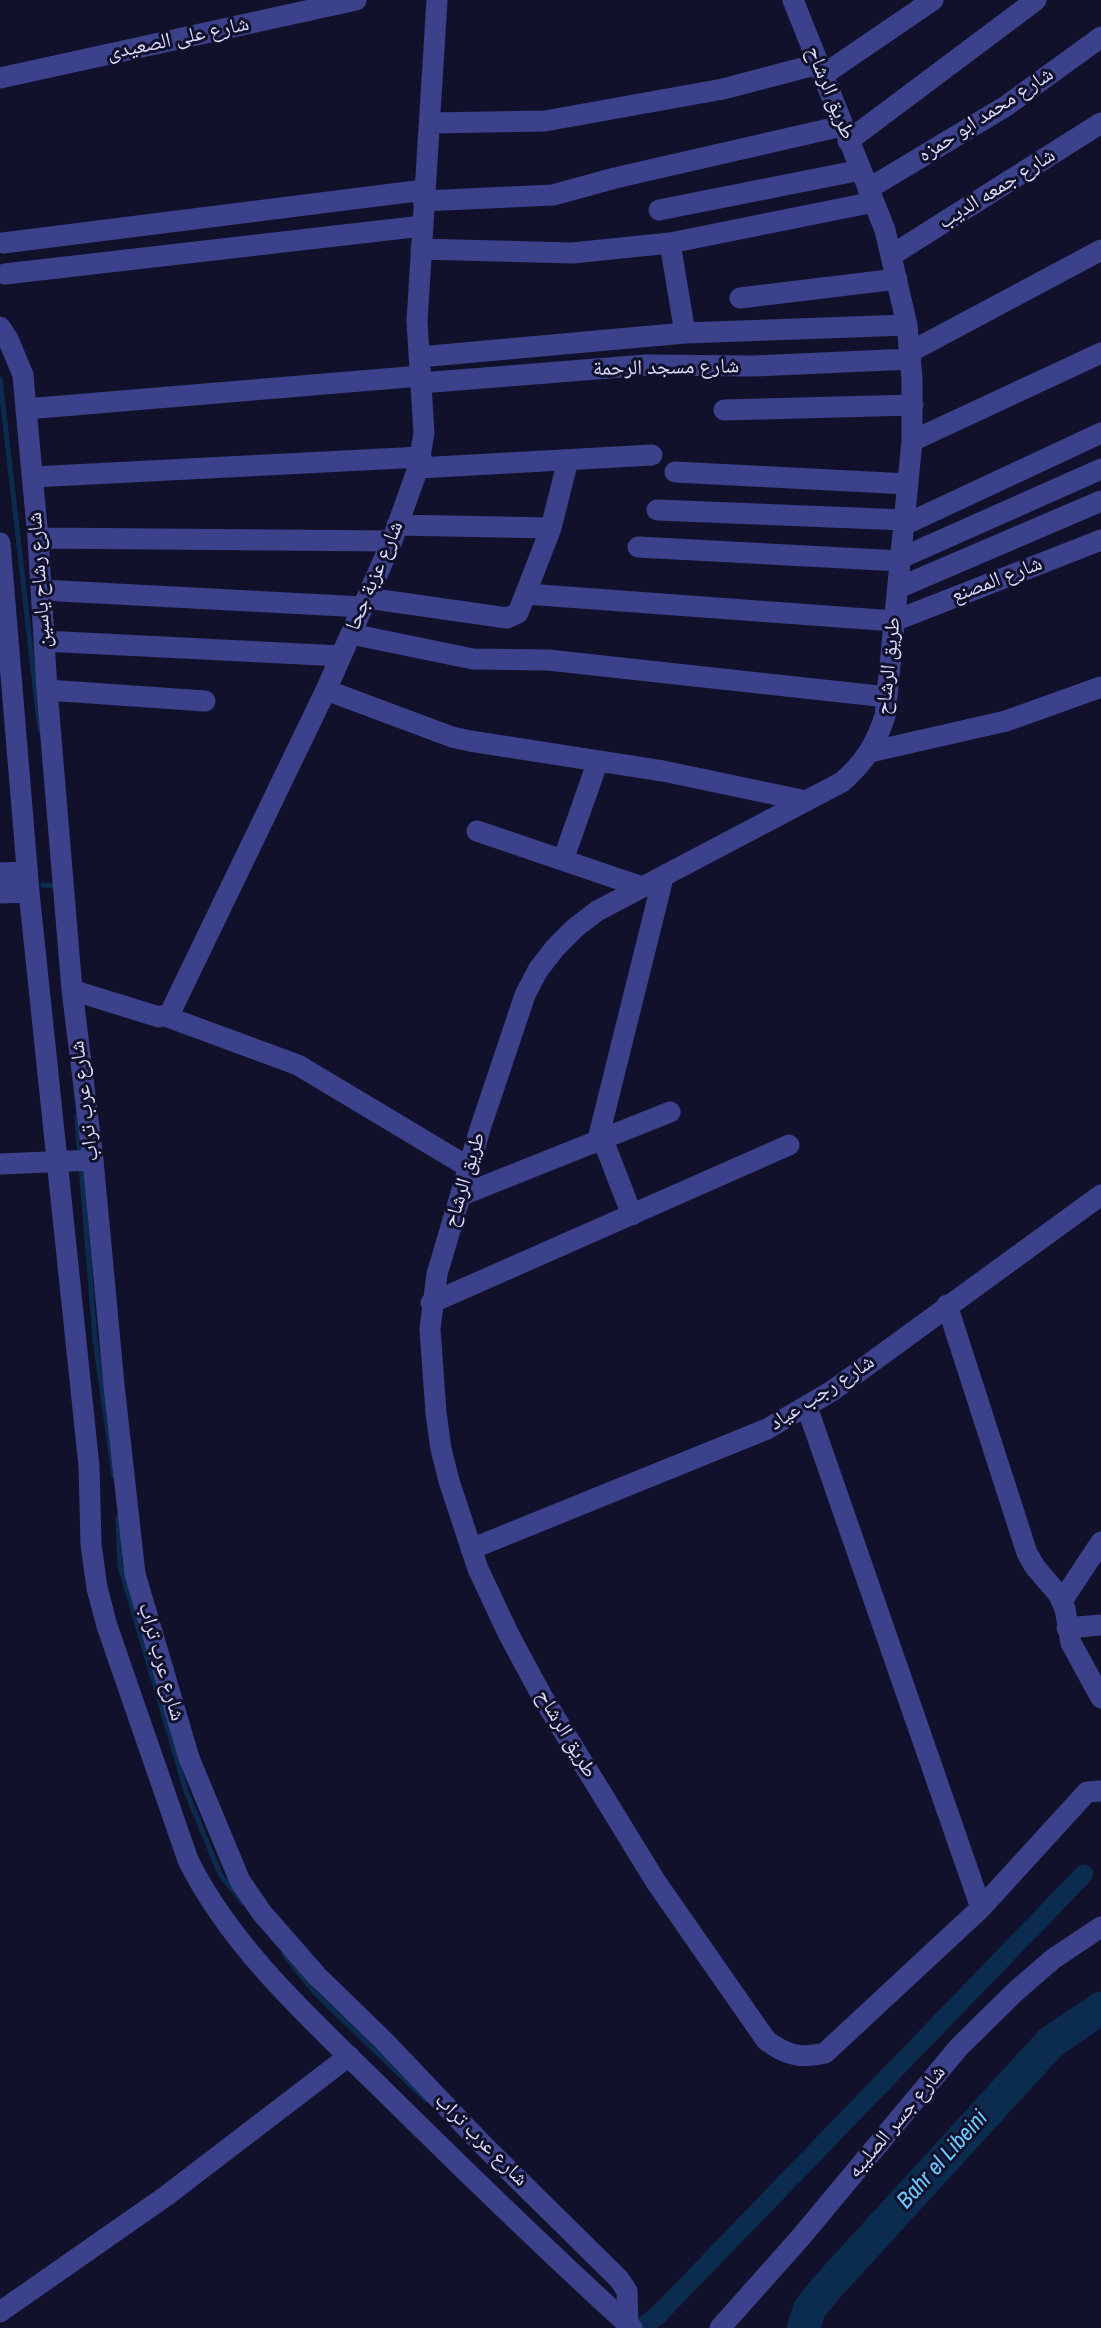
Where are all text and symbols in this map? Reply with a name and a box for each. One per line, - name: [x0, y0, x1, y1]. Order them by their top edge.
- street label: شارع على الصعيدى: [105, 12, 251, 66]
- street label: طريق الرشاح: [800, 43, 860, 143]
- street label: شارع محمد ابو حمزه: [914, 62, 1058, 168]
- street label: شارع جمعه الديب: [934, 143, 1060, 235]
- street label: شارع مسجد الرحمة: [593, 354, 739, 382]
- street label: شارع رشاح ياسين: [23, 511, 57, 649]
- street label: شارع عزبة جحا: [341, 517, 409, 635]
- street label: شارع المصنع: [948, 551, 1046, 609]
- street label: طريق الرشاح: [871, 616, 907, 716]
- street label: شارع عرب تراب: [65, 1039, 105, 1163]
- street label: طريق الرشاح: [439, 1129, 491, 1231]
- street label: شارع رجب عياد: [765, 1350, 879, 1436]
- street label: شارع عرب تراب: [132, 1600, 190, 1724]
- street label: طريق الرشاح: [530, 1685, 602, 1783]
- street label: شارع جسر الصليبه: [843, 2061, 951, 2183]
- street label: شارع عرب تراب: [429, 2088, 533, 2192]
- water label: Bahr el Libeini: [892, 2105, 994, 2215]

